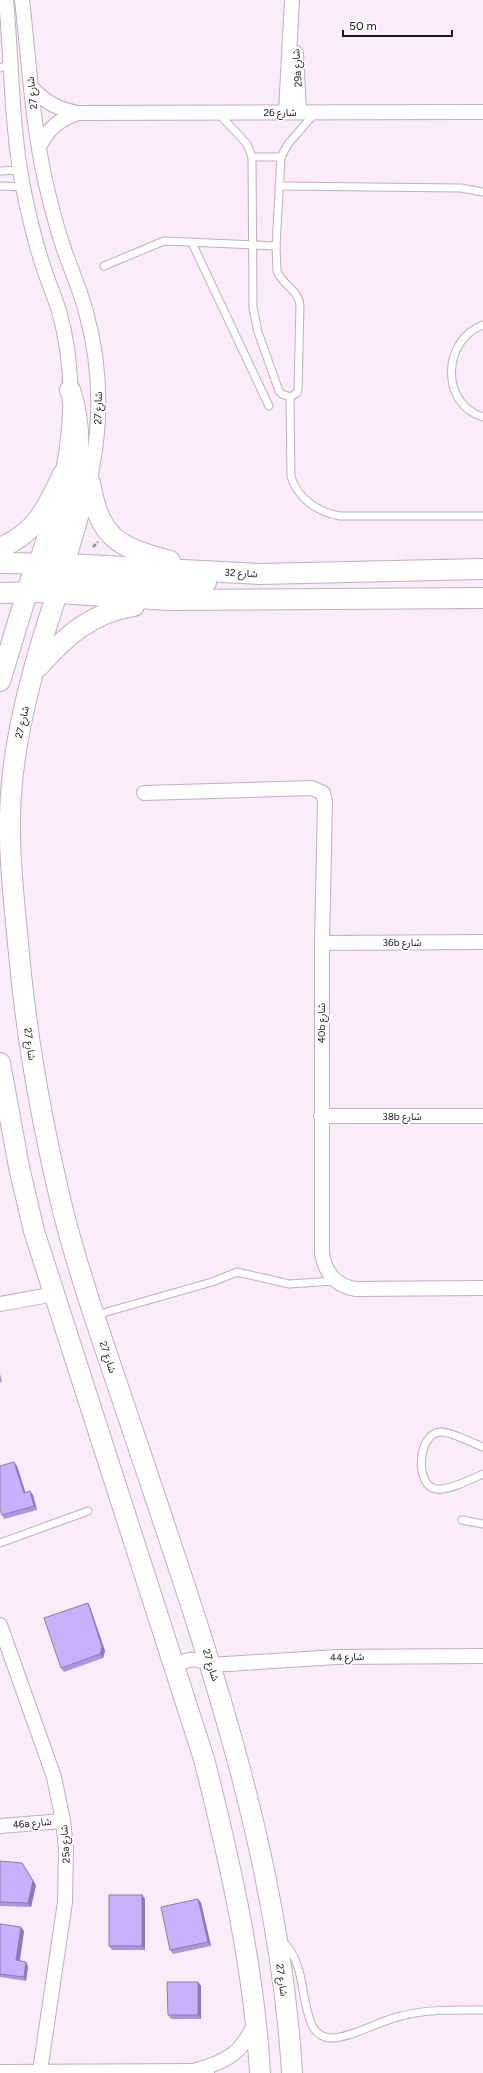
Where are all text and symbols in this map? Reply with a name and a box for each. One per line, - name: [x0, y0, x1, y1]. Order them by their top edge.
- scale bar: [343, 12, 452, 38]
- text: 50 m: [349, 19, 377, 33]
- street label: 29a شارع: [289, 48, 306, 88]
- street label: شارع 27: [24, 76, 41, 110]
- street label: شارع 26: [263, 106, 297, 120]
- street label: شارع 27: [91, 391, 106, 425]
- street label: شارع 32: [224, 566, 258, 581]
- street label: شارع 27: [12, 704, 33, 740]
- street label: 36b شارع: [383, 936, 422, 950]
- street label: 40b شارع: [315, 1003, 329, 1043]
- street label: شارع 27: [20, 1027, 39, 1062]
- street label: 38b شارع: [382, 1110, 422, 1124]
- street label: شارع 27: [96, 1339, 119, 1375]
- street label: شارع 27: [199, 1647, 222, 1683]
- street label: شارع 44: [330, 1650, 365, 1665]
- street label: 46a شارع: [12, 1815, 52, 1832]
- street label: 25a شارع: [57, 1824, 74, 1864]
- street label: شارع 27: [272, 1963, 291, 1998]

